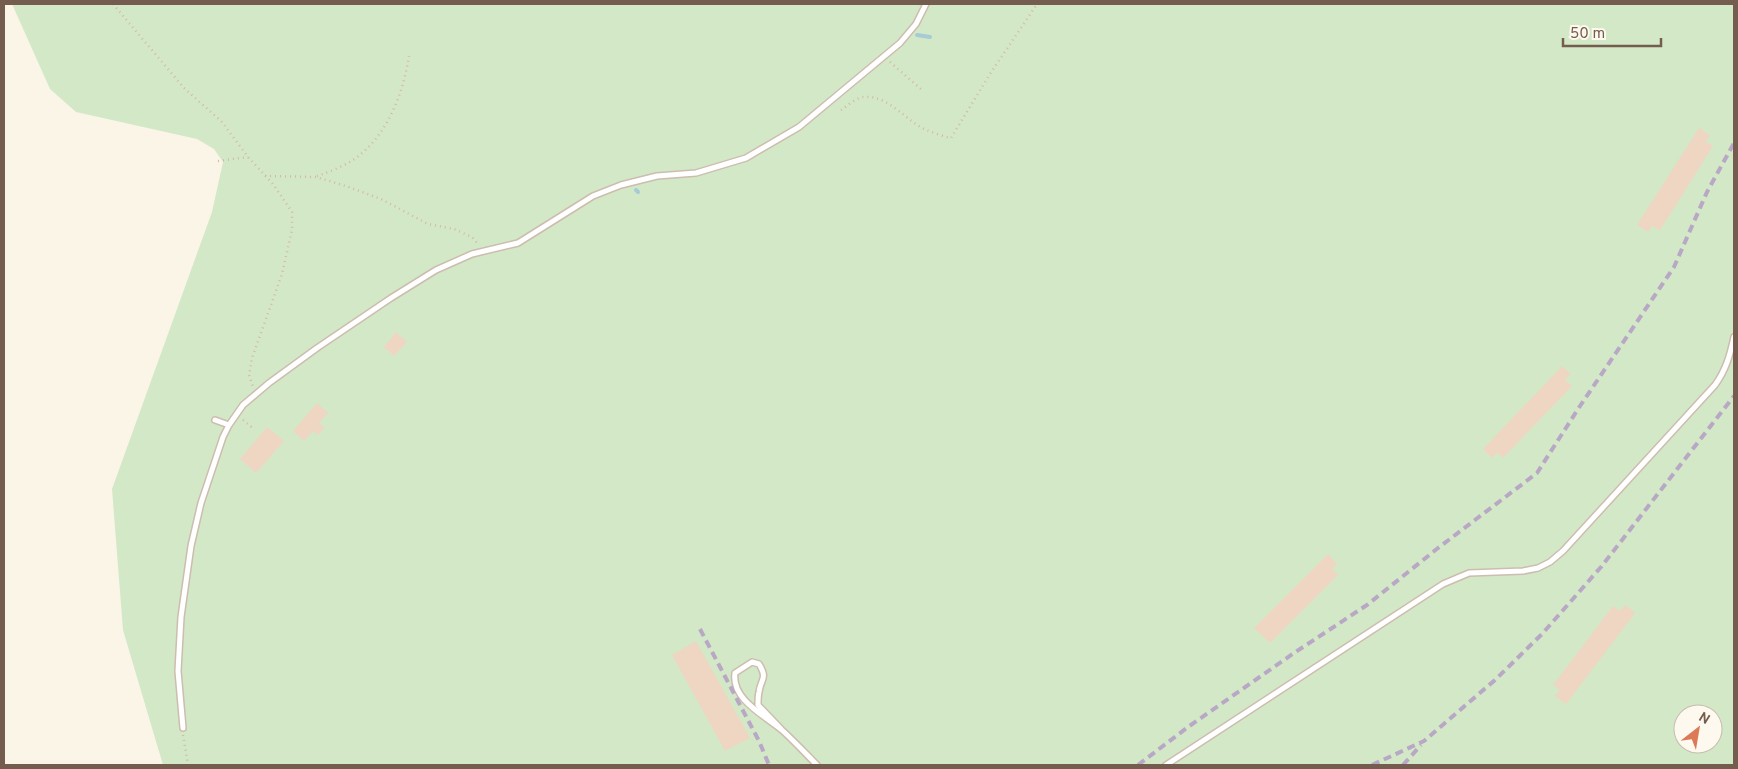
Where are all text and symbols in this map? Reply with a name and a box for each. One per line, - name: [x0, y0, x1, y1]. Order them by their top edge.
- scale bar: [1563, 15, 1660, 47]
- text: 50 m: [1570, 25, 1605, 44]
- north arrow: [1673, 704, 1723, 754]
- text: N: [1695, 709, 1713, 729]

